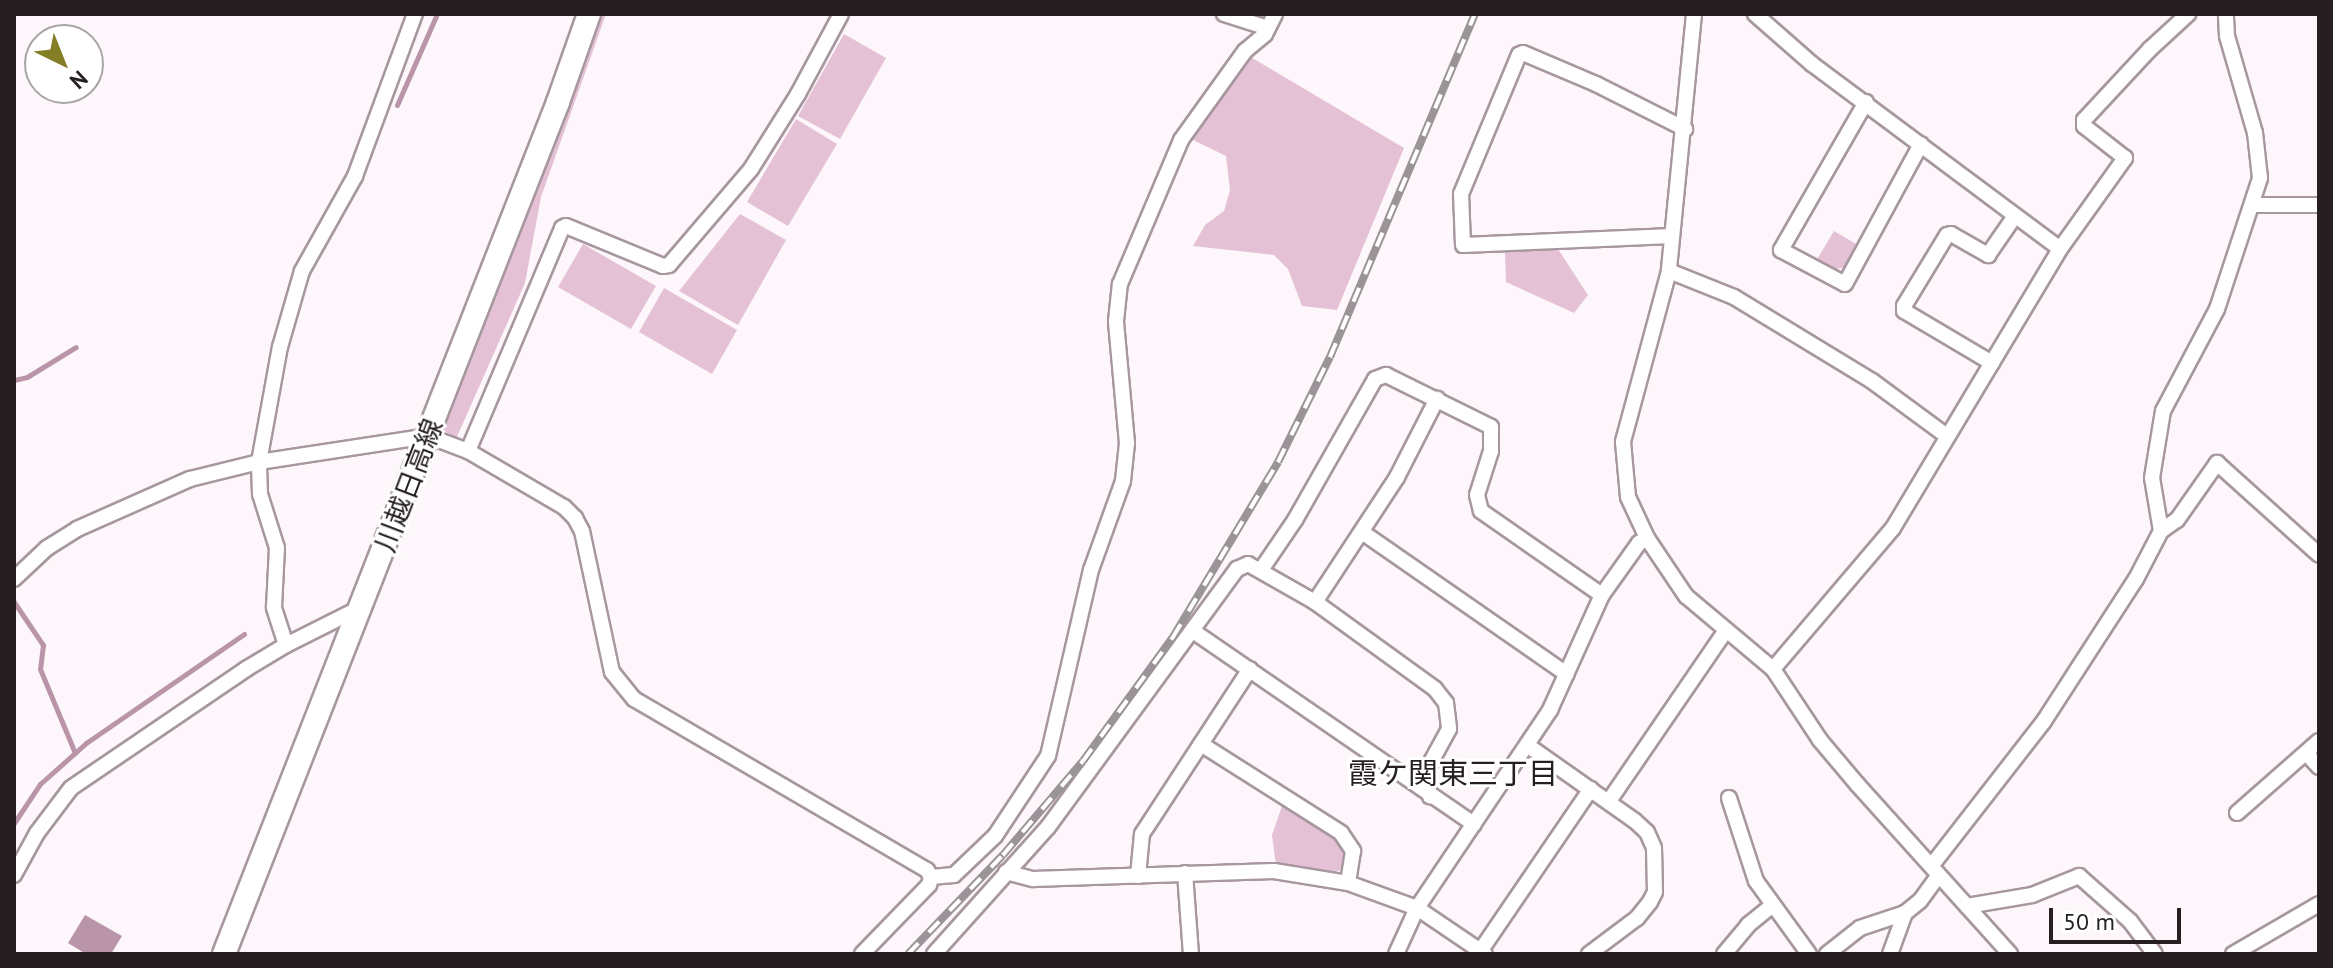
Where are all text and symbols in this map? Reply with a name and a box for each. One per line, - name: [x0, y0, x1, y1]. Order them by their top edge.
- north arrow: [24, 24, 104, 104]
- text: N: [64, 65, 94, 95]
- street label: 川越日高線: [368, 414, 450, 556]
- district label: 霞ケ関東三丁目: [1348, 755, 1558, 791]
- scale bar: [2053, 892, 2185, 942]
- text: 50 m: [2063, 906, 2115, 937]

